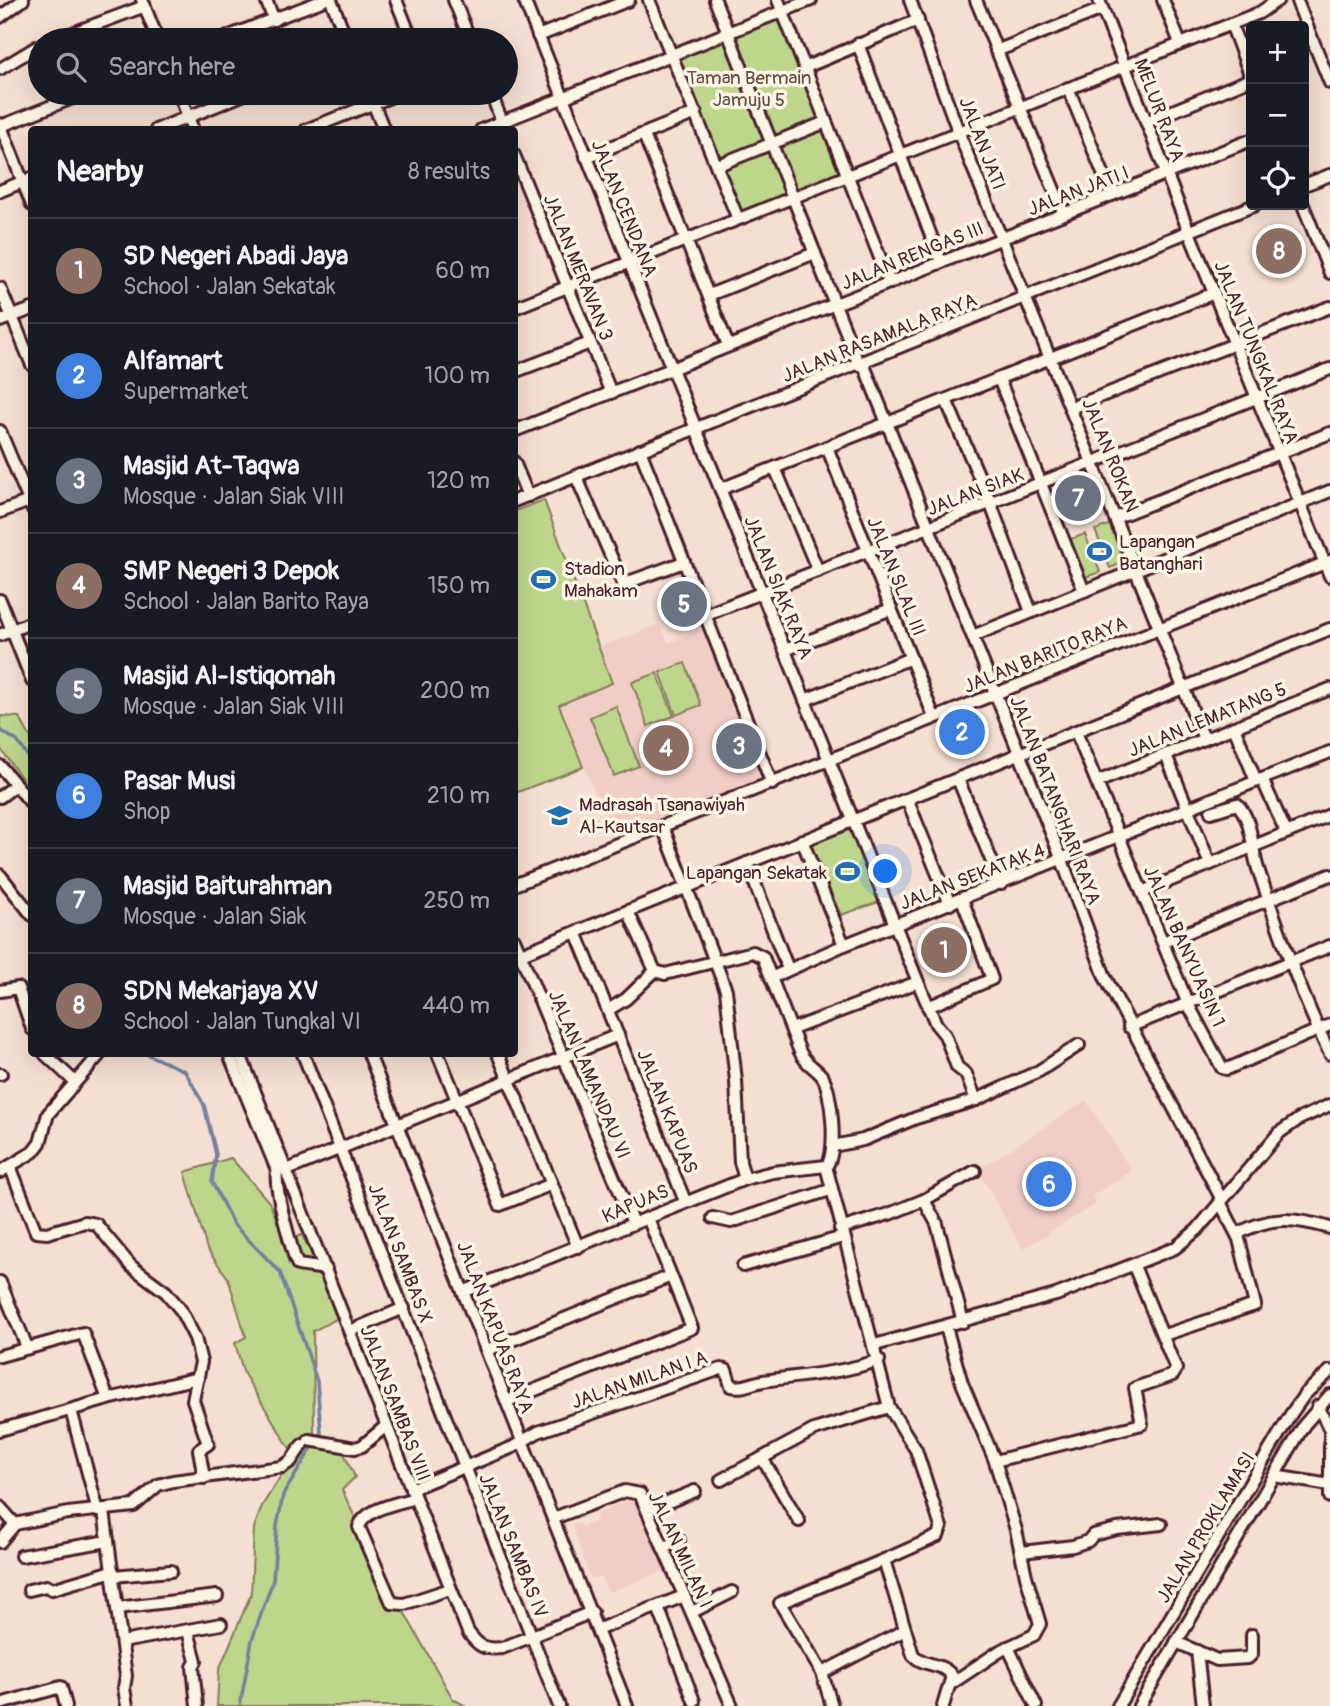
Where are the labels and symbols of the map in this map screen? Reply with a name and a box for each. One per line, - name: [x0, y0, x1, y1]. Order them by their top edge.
- street label: MELUR RAYA: [1128, 55, 1190, 165]
- park label: Taman Bermain Jamuju 5: [687, 66, 811, 112]
- street label: JALAN JATI: [953, 94, 1011, 193]
- street label: JALAN CENDANA: [586, 136, 662, 280]
- street label: JALAN JATI I: [1024, 161, 1132, 221]
- street label: JALAN MERAVAN 3: [538, 191, 618, 344]
- street label: JALAN RENGAS III: [838, 216, 987, 295]
- pin: 8: [1256, 225, 1302, 277]
- street label: JALAN TUNGKAL RAYA: [1208, 257, 1304, 447]
- street label: JALAN RASAMALA RAYA: [778, 288, 980, 388]
- street label: JALAN ROKAN: [1076, 395, 1144, 516]
- street label: JALAN SIAK: [924, 463, 1027, 521]
- pin: 7: [1055, 472, 1101, 524]
- street label: JALAN SIAK RAYA: [738, 512, 818, 663]
- street label: JALAN SLAL III: [861, 513, 931, 640]
- place label: Lapangan Batanghari: [1119, 530, 1202, 576]
- sports icon: Lapangan Batanghari: [1085, 538, 1113, 566]
- place label: Stadion Mahakam: [564, 557, 638, 603]
- sports icon: Stadion Mahakam: [530, 565, 558, 593]
- pin: 5: [661, 578, 707, 630]
- street label: JALAN BARITO RAYA: [960, 611, 1131, 699]
- street label: JALAN LEMATANG 5: [1125, 677, 1290, 763]
- street label: JALAN BATANGHARI RAYA: [1004, 692, 1106, 908]
- pin: 2: [939, 706, 985, 758]
- pin: 3: [716, 720, 762, 772]
- pin: 4: [643, 722, 689, 774]
- place label: Madrasah Tsanawiyah Al-Kautsar: [579, 793, 745, 839]
- school or university icon: Madrasah Tsanawiyah Al-Kautsar: [545, 801, 573, 829]
- street label: JALAN SEKATAK 4: [896, 838, 1048, 916]
- your location: [868, 854, 902, 888]
- sports icon: Lapangan Sekatak: [833, 858, 861, 886]
- place label: Lapangan Sekatak: [686, 861, 827, 885]
- street label: JALAN BANYUASIN 1: [1138, 862, 1230, 1031]
- pin: 1: [921, 924, 967, 976]
- street label: JALAN LAMANDAU VI: [543, 986, 635, 1162]
- street label: JALAN KAPUAS: [631, 1046, 703, 1177]
- pin: 6: [1026, 1158, 1072, 1210]
- street label: KAPUAS: [598, 1179, 672, 1229]
- street label: JALAN SAMBAS X: [362, 1180, 438, 1327]
- street label: JALAN KAPUAS RAYA: [451, 1238, 539, 1417]
- street label: JALAN SAMBAS VIII: [354, 1322, 436, 1484]
- street label: JALAN MILAN I A: [568, 1345, 711, 1414]
- street label: JALAN PROKLAMASI: [1151, 1448, 1260, 1607]
- street label: JALAN SAMBAS IV: [473, 1470, 553, 1621]
- street label: JALAN MILAN I: [643, 1487, 718, 1612]

